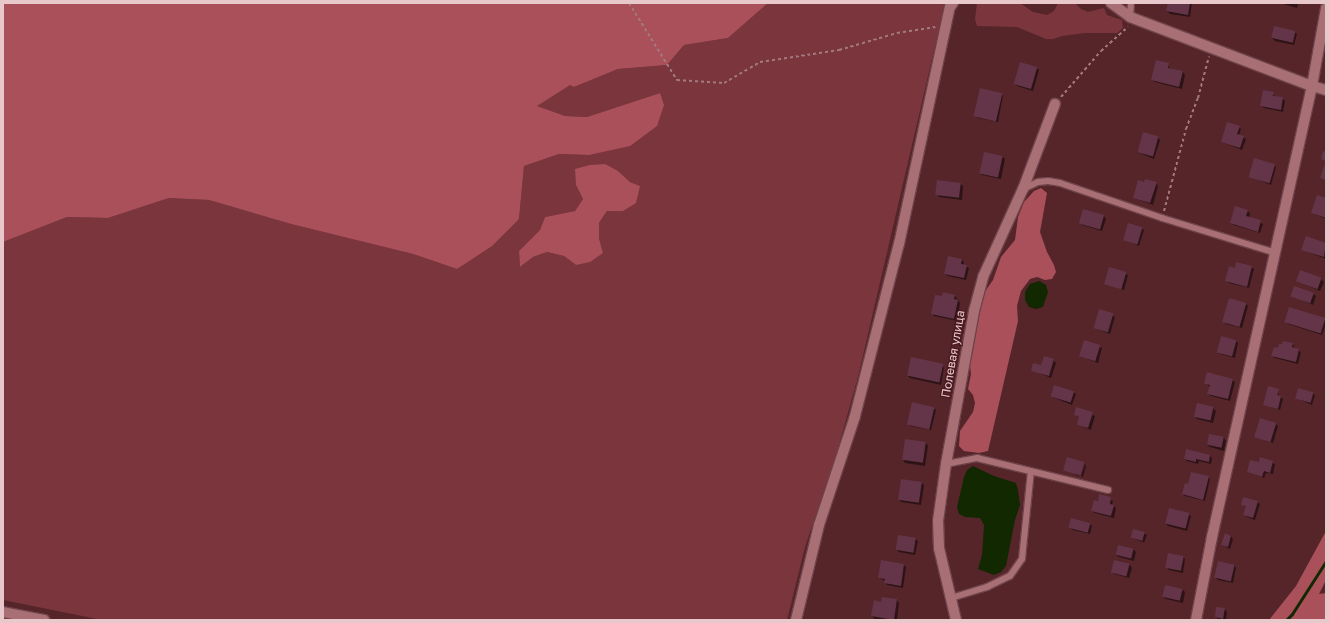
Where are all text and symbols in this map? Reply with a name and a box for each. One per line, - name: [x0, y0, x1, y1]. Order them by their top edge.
- street label: Полевая улица: [938, 309, 968, 399]

